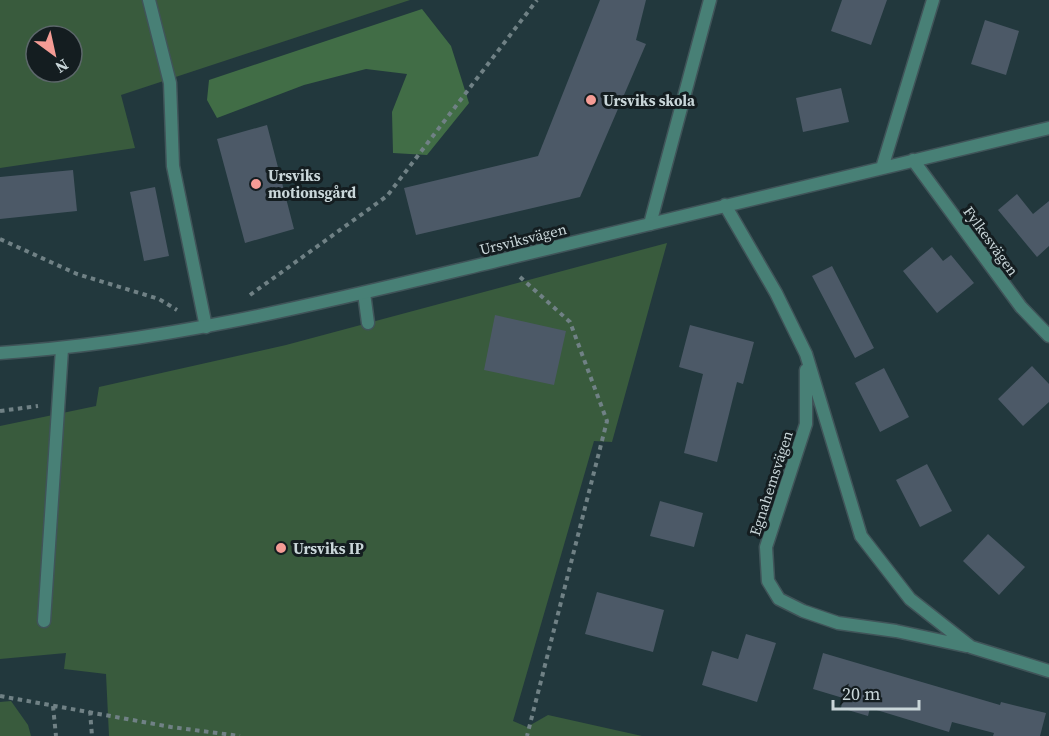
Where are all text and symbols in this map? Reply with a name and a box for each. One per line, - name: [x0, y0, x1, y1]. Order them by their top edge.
- north arrow: [24, 24, 84, 84]
- text: N: [51, 54, 73, 79]
- place label: Ursviks skola: [603, 90, 696, 111]
- marker: Ursviks skola: [584, 93, 598, 107]
- place label: Ursviks motionsgård: [268, 165, 356, 203]
- marker: Ursviks motionsgård: [249, 177, 263, 191]
- street label: Fylkesvägen: [959, 202, 1023, 280]
- street label: Ursviksvägen: [477, 218, 569, 260]
- street label: Egnahemsvägen: [744, 428, 798, 538]
- place label: Ursviks IP: [293, 538, 364, 559]
- marker: Ursviks IP: [274, 541, 288, 555]
- scale bar: [833, 673, 918, 711]
- text: 20 m: [842, 681, 880, 706]

